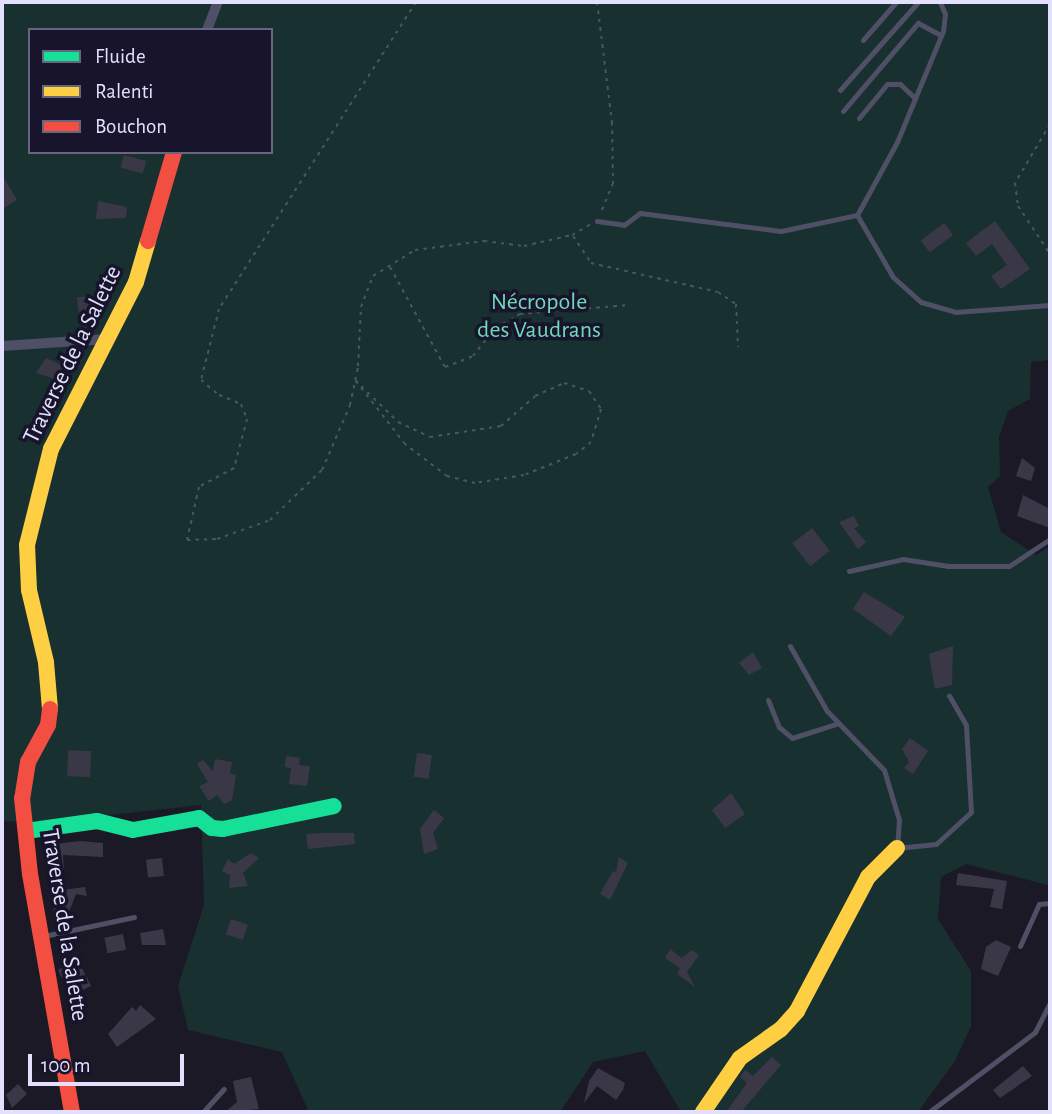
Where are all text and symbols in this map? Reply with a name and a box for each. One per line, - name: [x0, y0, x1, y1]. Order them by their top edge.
- legend: [28, 28, 273, 154]
- text: Fluide: [95, 46, 146, 67]
- text: Ralenti: [95, 81, 153, 102]
- text: Bouchon: [95, 116, 167, 137]
- street label: Traverse de la Salette: [17, 261, 129, 449]
- park label: Nécropole des Vaudrans: [477, 289, 601, 345]
- street label: Traverse de la Salette: [35, 827, 93, 1023]
- scale bar: [32, 1040, 187, 1084]
- text: 100 m: [41, 1055, 91, 1076]

